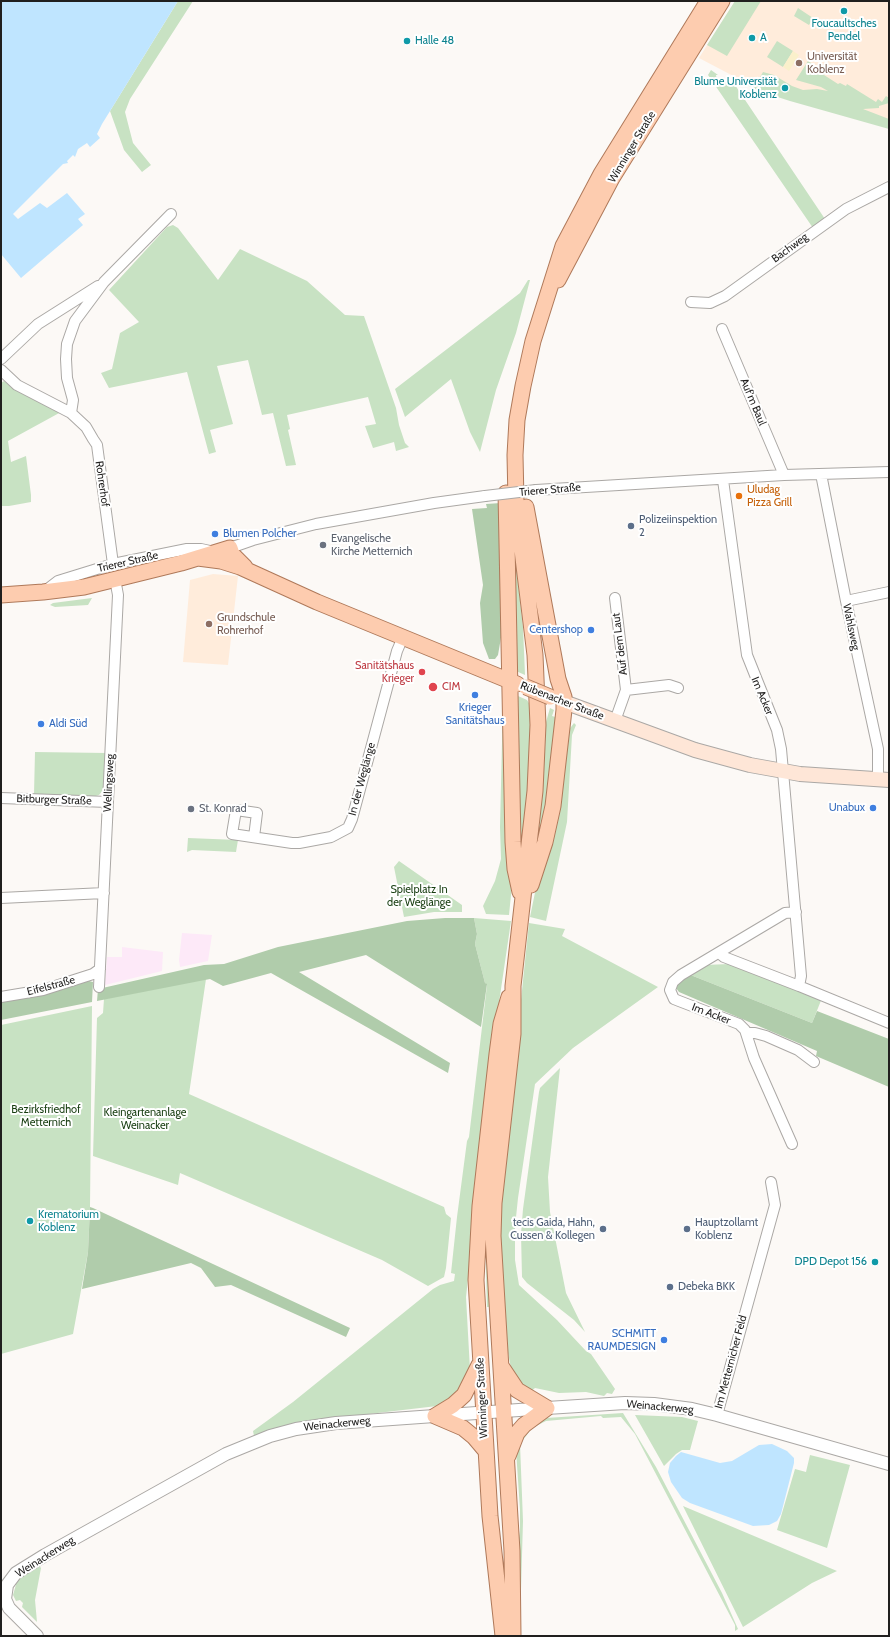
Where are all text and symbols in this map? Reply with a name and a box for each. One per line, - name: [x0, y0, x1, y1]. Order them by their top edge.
- marker: Foucaultsches Pendel: [839, 6, 849, 16]
- place label: Foucaultsches Pendel: [811, 17, 877, 43]
- place label: A: [760, 31, 767, 45]
- marker: A: [747, 33, 757, 43]
- place label: Halle 48: [415, 34, 454, 48]
- marker: Halle 48: [402, 36, 412, 46]
- place label: Universität Koblenz: [807, 50, 857, 76]
- marker: Universität Koblenz: [794, 58, 804, 68]
- place label: Blume Universität Koblenz: [694, 75, 777, 101]
- marker: Blume Universität Koblenz: [780, 83, 790, 93]
- street label: Winninger Straße: [605, 109, 659, 185]
- street label: Bachweg: [769, 230, 811, 266]
- street label: Auf'm Baul: [737, 376, 769, 428]
- street label: Rohrerhof: [92, 460, 112, 508]
- street label: Trierer Straße: [519, 481, 581, 499]
- place label: Uludag Pizza Grill: [747, 483, 792, 509]
- marker: Uludag Pizza Grill: [734, 491, 744, 501]
- place label: Polizeiinspektion 2: [639, 513, 717, 539]
- marker: Polizeiinspektion 2: [626, 521, 636, 531]
- place label: Blumen Polcher: [223, 527, 297, 541]
- marker: Blumen Polcher: [210, 529, 220, 539]
- place label: Evangelische Kirche Metternich: [331, 532, 413, 558]
- marker: Evangelische Kirche Metternich: [318, 540, 328, 550]
- street label: Trierer Straße: [96, 549, 160, 575]
- street label: Wahlsweg: [840, 602, 862, 652]
- place label: Grundschule Rohrerhof: [217, 611, 275, 637]
- street label: Auf dem Laut: [610, 612, 630, 676]
- marker: Grundschule Rohrerhof: [204, 619, 214, 629]
- place label: Centershop: [529, 623, 583, 637]
- marker: Centershop: [586, 625, 596, 635]
- place label: Sanitätshaus Krieger: [355, 659, 414, 685]
- marker: Sanitätshaus Krieger: [417, 667, 427, 677]
- street label: Im Acker: [748, 675, 776, 717]
- street label: Rübenacher Straße: [518, 679, 606, 723]
- place label: CIM: [442, 680, 460, 694]
- marker: CIM: [427, 681, 439, 693]
- marker: Krieger Sanitätshaus: [470, 690, 480, 700]
- place label: Krieger Sanitätshaus: [446, 701, 504, 727]
- place label: Aldi Süd: [49, 717, 87, 731]
- marker: Aldi Süd: [36, 719, 46, 729]
- street label: In der Weglänge: [346, 741, 378, 817]
- street label: Wellingsweg: [101, 754, 117, 812]
- street label: Bitburger Straße: [16, 792, 92, 808]
- place label: Unabux: [829, 801, 865, 815]
- place label: St. Konrad: [199, 802, 247, 816]
- marker: Unabux: [868, 803, 878, 813]
- marker: St. Konrad: [186, 804, 196, 814]
- park label: Spielplatz In der Weglänge: [387, 883, 451, 909]
- street label: Eifelstraße: [25, 973, 77, 999]
- street label: Im Acker: [690, 1001, 732, 1027]
- park label: Bezirksfriedhof Metternich: [11, 1103, 81, 1129]
- park label: Kleingartenanlage Weinacker: [104, 1106, 186, 1132]
- place label: Krematorium Koblenz: [38, 1208, 99, 1234]
- marker: Krematorium Koblenz: [25, 1216, 35, 1226]
- place label: tecis Gaida, Hahn, Cussen & Kollegen: [510, 1216, 595, 1242]
- place label: Hauptzollamt Koblenz: [695, 1216, 758, 1242]
- marker: tecis Gaida, Hahn, Cussen & Kollegen: [598, 1224, 608, 1234]
- marker: Hauptzollamt Koblenz: [682, 1224, 692, 1234]
- place label: DPD Depot 156: [795, 1255, 867, 1269]
- marker: DPD Depot 156: [870, 1257, 880, 1267]
- place label: Debeka BKK: [678, 1280, 735, 1294]
- marker: Debeka BKK: [665, 1282, 675, 1292]
- street label: Im Metternicher Feld: [712, 1314, 750, 1410]
- place label: SCHMITT RAUMDESIGN: [588, 1327, 656, 1353]
- marker: SCHMITT RAUMDESIGN: [659, 1335, 669, 1345]
- street label: Winninger Straße: [473, 1357, 491, 1439]
- street label: Weinackerweg: [626, 1397, 694, 1417]
- street label: Weinackerweg: [303, 1414, 371, 1434]
- street label: Weinackerweg: [13, 1534, 77, 1580]

